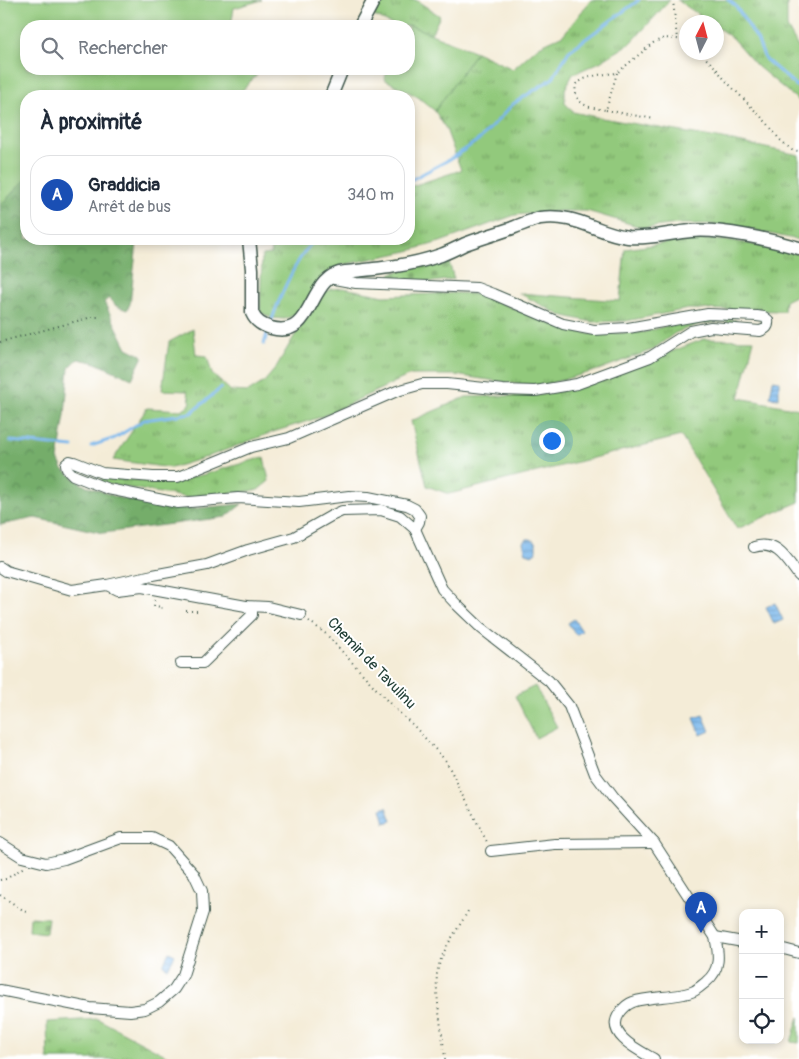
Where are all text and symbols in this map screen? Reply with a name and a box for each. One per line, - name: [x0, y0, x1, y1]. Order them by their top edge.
- north arrow: [679, 15, 724, 60]
- search box: [20, 20, 415, 75]
- icon: search: [38, 34, 66, 62]
- text: Rechercher: [78, 36, 168, 60]
- text: À proximité: [40, 109, 143, 136]
- text: Graddicia: [88, 173, 160, 197]
- text: A: [52, 185, 62, 205]
- text: 340 m: [347, 185, 394, 205]
- text: Arrêt de bus: [88, 197, 171, 217]
- your location: [539, 428, 565, 454]
- street label: Chemin de Tavulinu: [323, 614, 420, 713]
- pin: A: [685, 892, 717, 933]
- map controls: [739, 909, 784, 1044]
- button: +: [739, 909, 784, 954]
- button: −: [739, 954, 784, 999]
- button: locate: [739, 999, 784, 1044]

